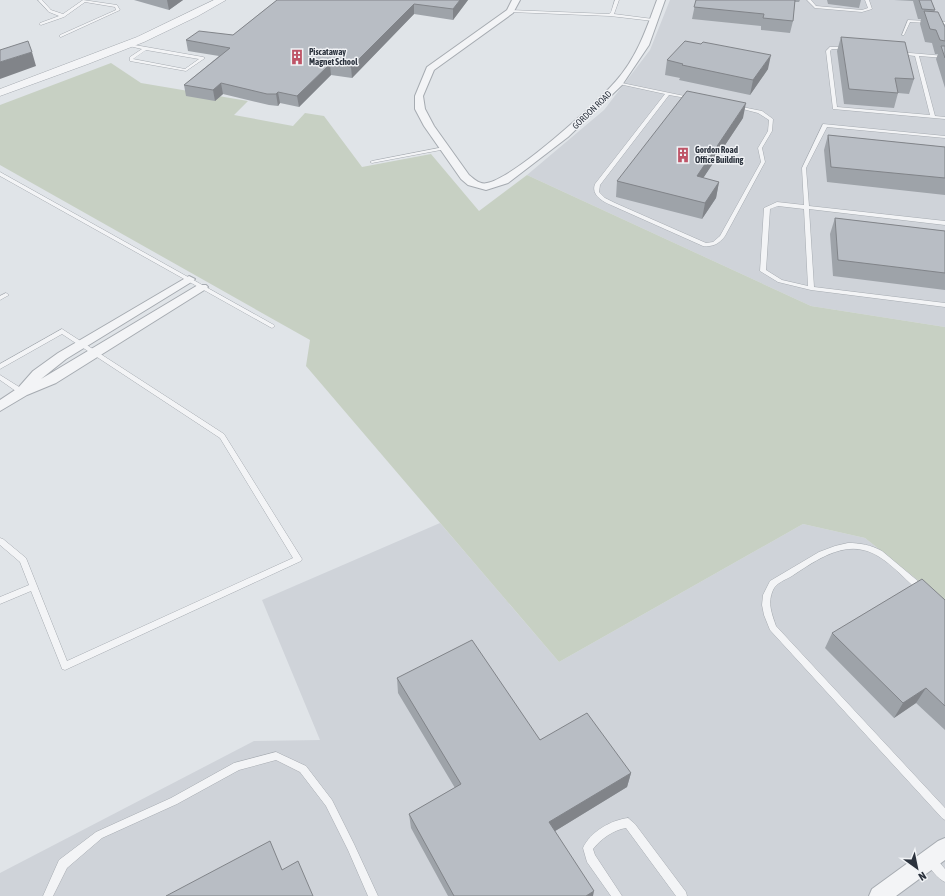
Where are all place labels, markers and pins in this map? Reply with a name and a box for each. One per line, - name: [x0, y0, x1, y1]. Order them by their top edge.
- place label: Piscataway Magnet School: [309, 47, 358, 67]
- building icon: Piscataway Magnet School: [288, 48, 306, 66]
- place label: Gordon Road Office Building: [695, 145, 744, 165]
- building icon: Gordon Road Office Building: [674, 146, 692, 164]

